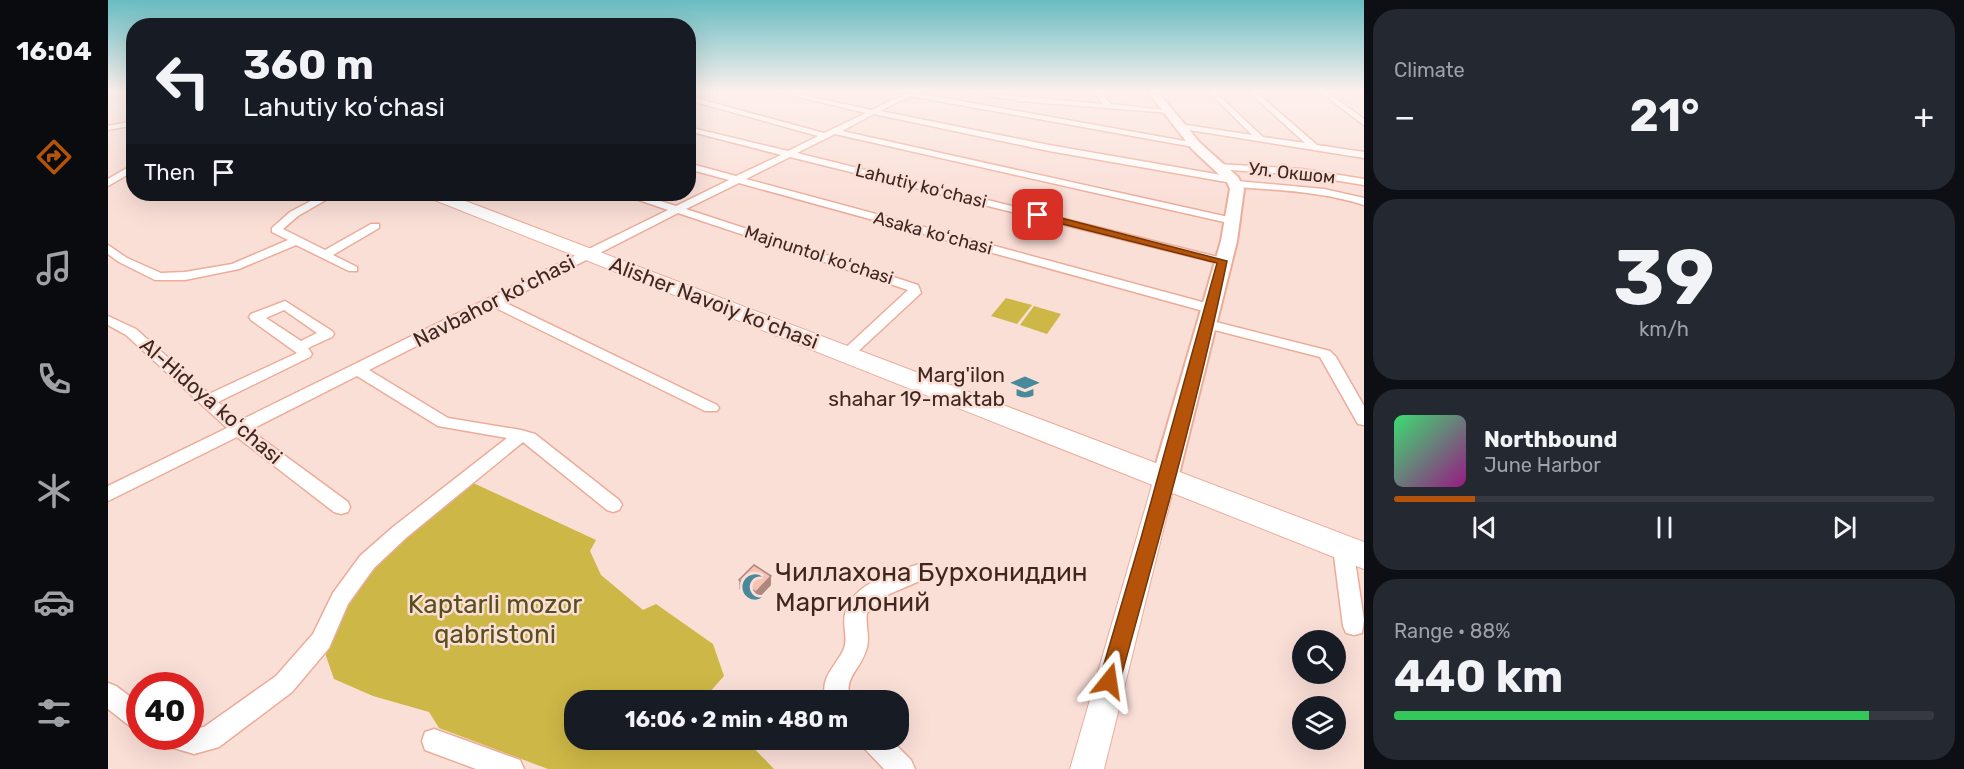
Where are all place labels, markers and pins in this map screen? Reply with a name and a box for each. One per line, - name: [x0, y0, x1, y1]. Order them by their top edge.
- pin: [1012, 189, 1063, 240]
- place label: Marg'ilon shahar 19-maktab: [828, 362, 1005, 411]
- school or university icon: Marg'ilon shahar 19-maktab: [1010, 372, 1040, 402]
- place label: Чиллахона Бурхониддин Маргилоний: [775, 557, 1088, 618]
- mosque icon: Чиллахона Бурхониддин Маргилоний: [740, 572, 770, 602]

